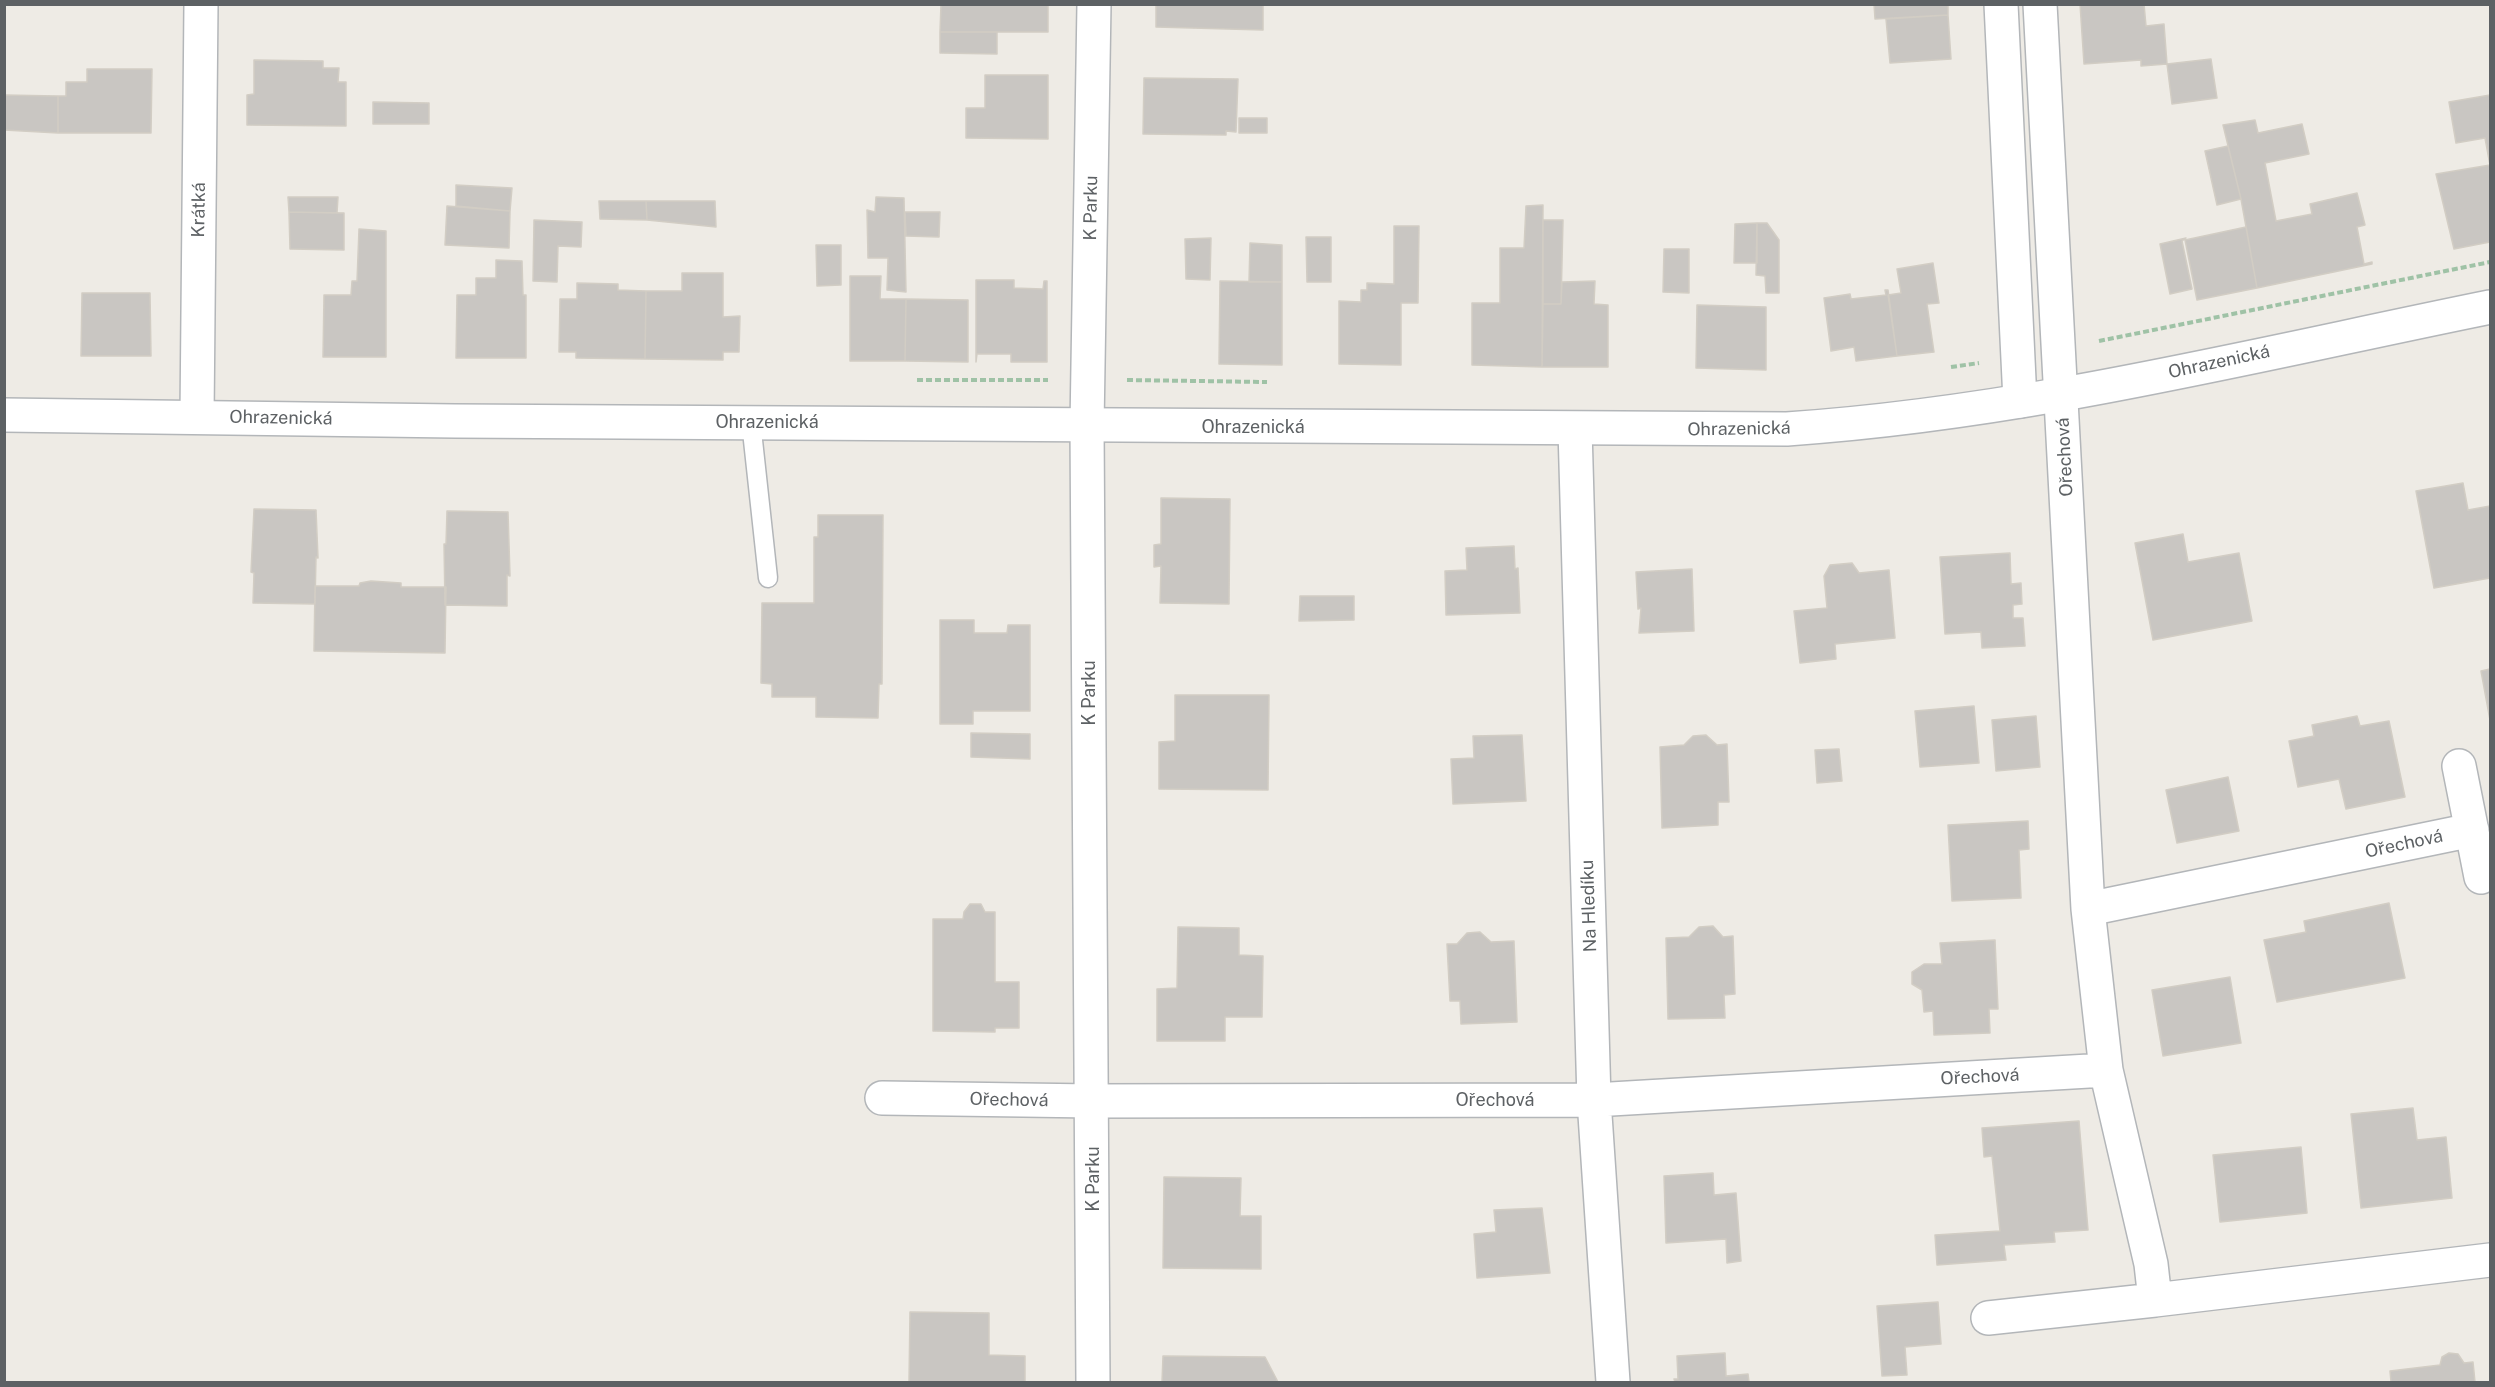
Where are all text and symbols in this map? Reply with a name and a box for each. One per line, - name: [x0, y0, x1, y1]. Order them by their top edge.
- street label: K Parku: [1080, 175, 1102, 241]
- street label: Krátká: [188, 182, 210, 238]
- street label: Ohrazenická: [2166, 341, 2272, 383]
- street label: Ohrazenická: [229, 406, 333, 430]
- street label: Ohrazenická: [715, 411, 819, 433]
- street label: Ohrazenická: [1201, 416, 1305, 438]
- street label: Ohrazenická: [1687, 417, 1791, 441]
- street label: Ořechová: [2052, 417, 2078, 497]
- street label: K Parku: [1078, 660, 1100, 726]
- street label: Ořechová: [2363, 825, 2445, 863]
- street label: Na Hledíku: [1577, 859, 1601, 953]
- street label: Ořechová: [1940, 1064, 2020, 1090]
- street label: Ořechová: [969, 1089, 1049, 1111]
- street label: Ořechová: [1455, 1089, 1535, 1111]
- street label: K Parku: [1082, 1146, 1104, 1212]

